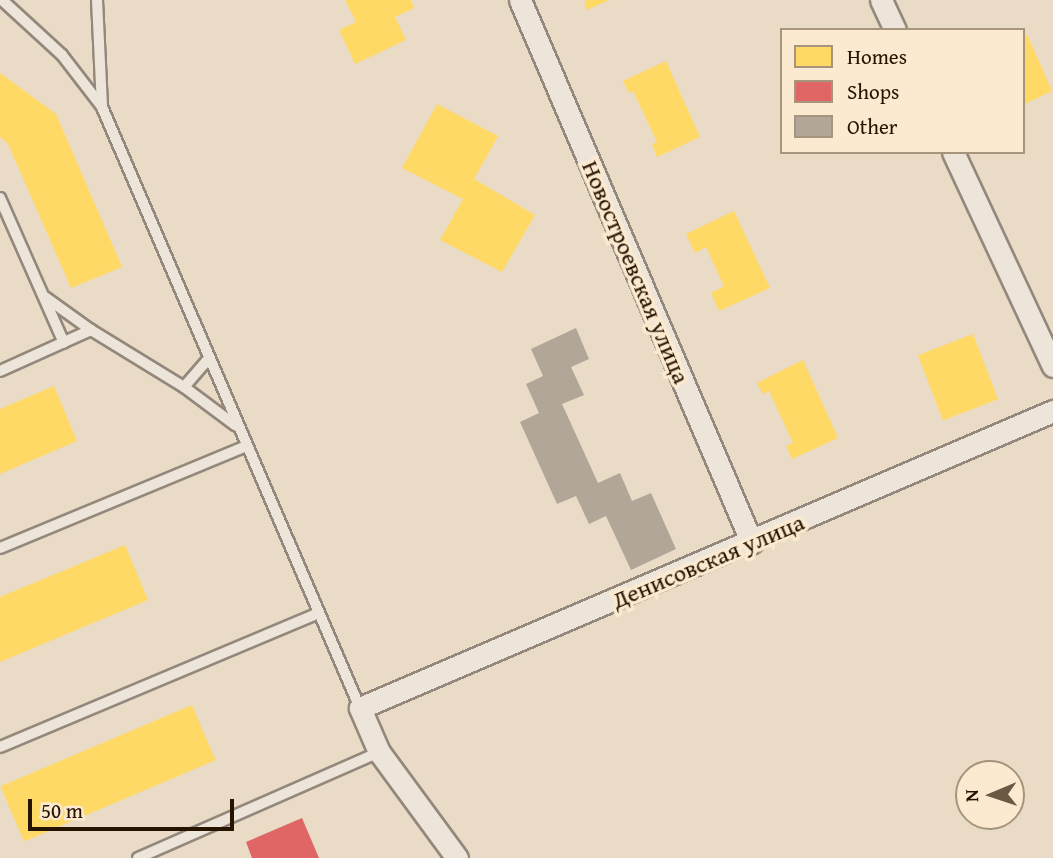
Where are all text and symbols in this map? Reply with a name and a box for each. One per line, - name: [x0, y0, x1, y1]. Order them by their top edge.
- legend: [780, 28, 1025, 154]
- text: Homes: [847, 41, 907, 72]
- text: Shops: [847, 76, 899, 107]
- text: Other: [847, 111, 897, 142]
- street label: Новостроевская улица: [576, 156, 696, 388]
- street label: Денисовская улица: [607, 507, 809, 615]
- north arrow: [955, 760, 1025, 830]
- scale bar: [32, 784, 238, 828]
- text: N: [957, 789, 985, 803]
- text: 50 m: [41, 795, 83, 826]

